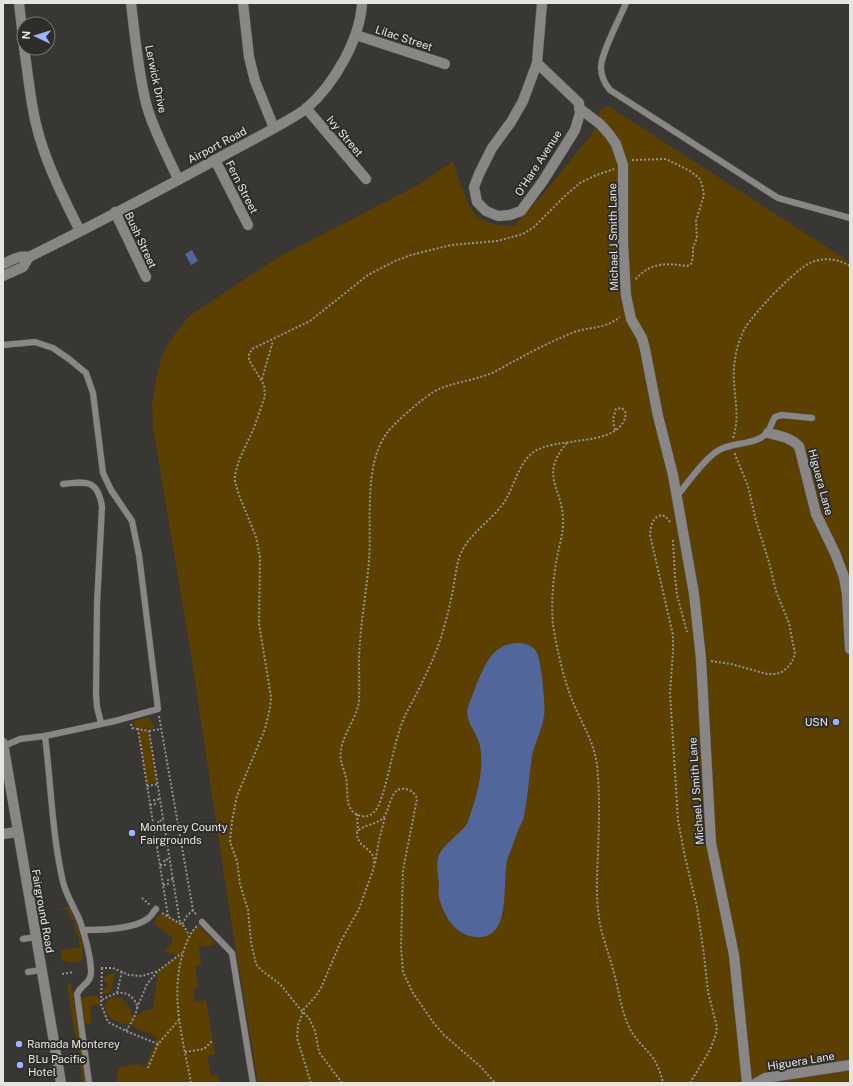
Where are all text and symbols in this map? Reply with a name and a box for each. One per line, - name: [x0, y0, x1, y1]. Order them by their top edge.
- north arrow: [16, 16, 56, 56]
- street label: Lilac Street: [374, 23, 434, 53]
- text: N: [20, 31, 32, 40]
- street label: Lerwick Drive: [143, 44, 169, 114]
- street label: Ivy Street: [325, 113, 365, 159]
- street label: Airport Road: [186, 124, 248, 166]
- street label: O'Hare Avenue: [512, 128, 564, 198]
- street label: Fern Street: [223, 158, 261, 216]
- street label: Michael J Smith Lane: [606, 183, 620, 291]
- street label: Bush Street: [123, 210, 159, 270]
- street label: Higuera Lane: [806, 448, 836, 516]
- place label: USN: [805, 716, 828, 728]
- marker: USN: [831, 717, 841, 727]
- street label: Michael J Smith Lane: [686, 737, 706, 845]
- place label: Monterey County Fairgrounds: [140, 821, 228, 846]
- marker: Monterey County Fairgrounds: [127, 828, 137, 838]
- street label: Fairground Road: [30, 868, 56, 954]
- place label: Ramada Monterey: [27, 1038, 120, 1050]
- marker: Ramada Monterey: [14, 1039, 24, 1049]
- street label: Higuera Lane: [766, 1050, 836, 1072]
- place label: BLu Pacific Hotel: [28, 1053, 86, 1078]
- marker: BLu Pacific Hotel: [15, 1060, 25, 1070]

